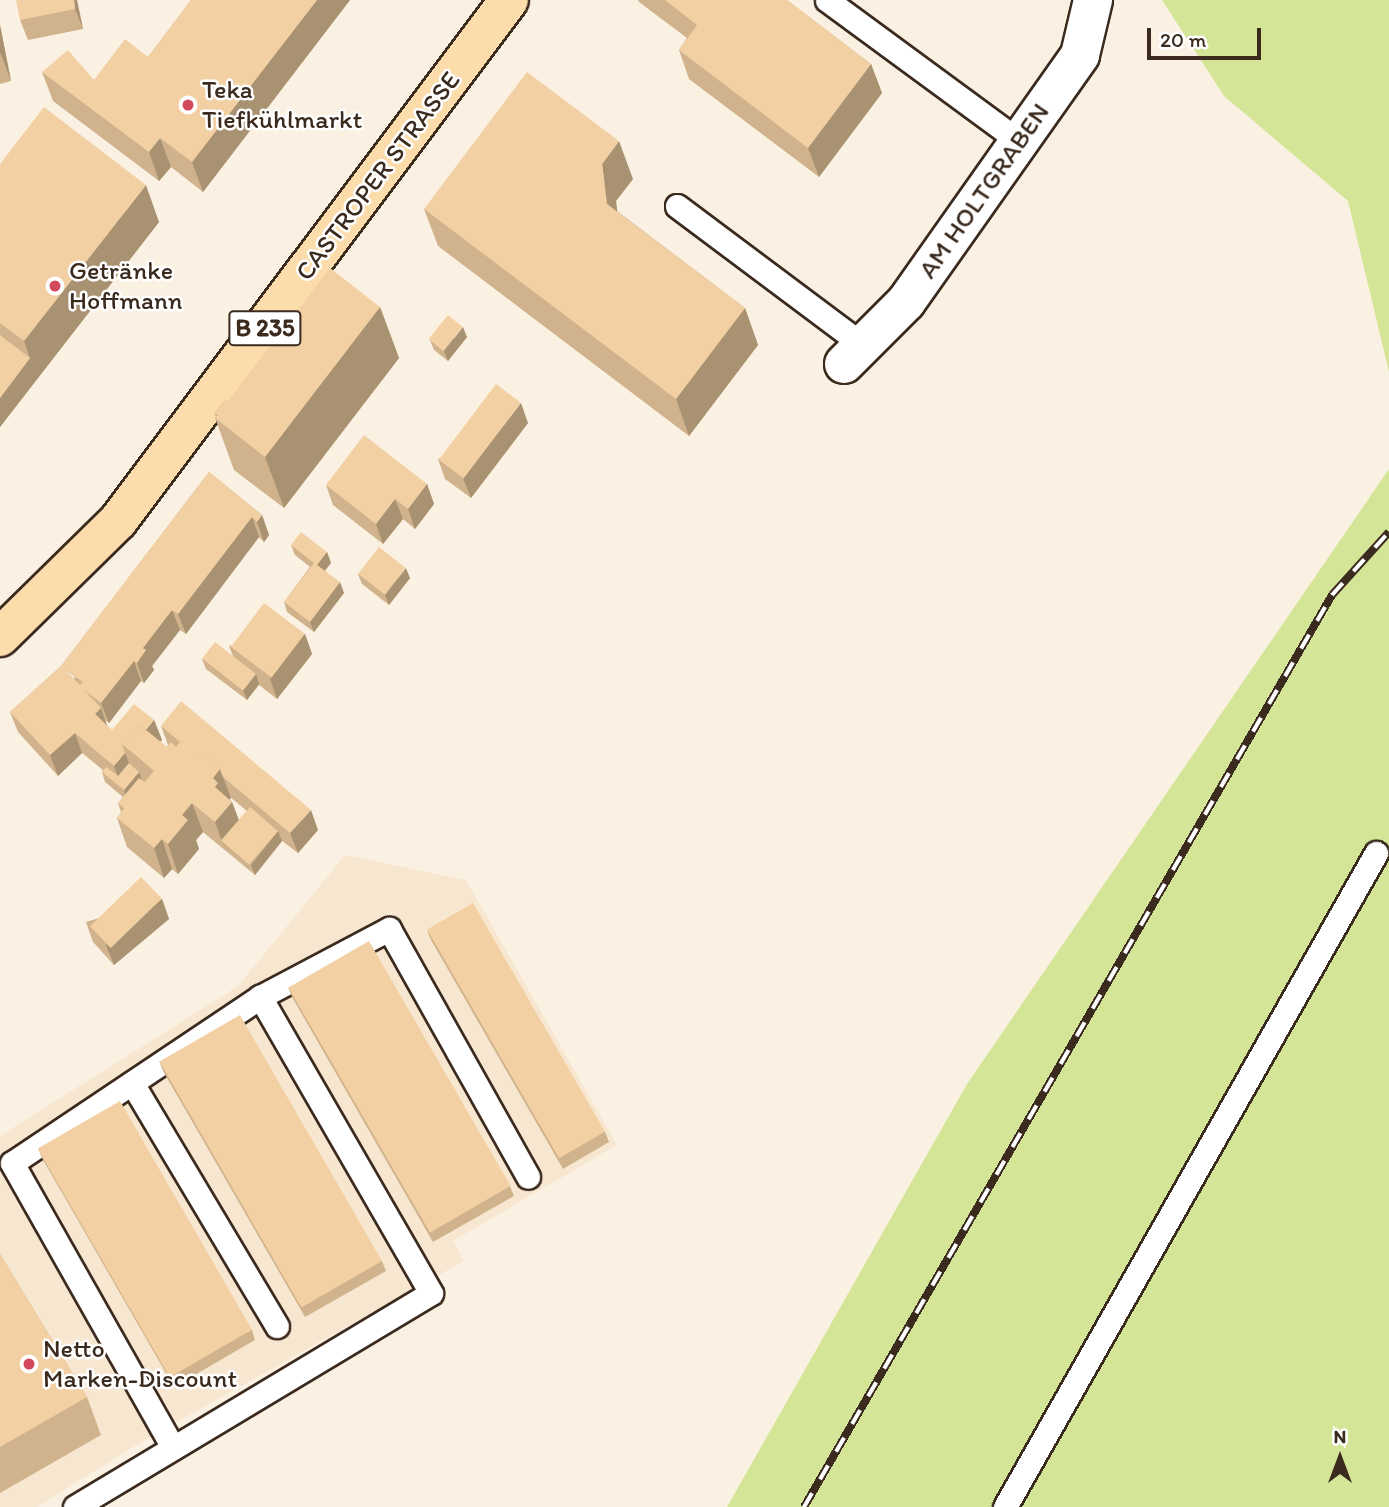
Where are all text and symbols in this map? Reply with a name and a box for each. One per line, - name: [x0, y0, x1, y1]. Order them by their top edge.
- scale bar: [1151, 14, 1265, 58]
- text: 20 m: [1160, 27, 1206, 52]
- street label: CASTROPER STRASSE: [289, 65, 467, 287]
- place label: Teka Tiefkühlmarkt: [202, 74, 362, 136]
- marker: Teka Tiefkühlmarkt: [180, 97, 196, 113]
- street label: AM HOLTGRABEN: [912, 97, 1056, 285]
- place label: Getränke Hoffmann: [69, 255, 182, 316]
- marker: Getränke Hoffmann: [47, 278, 63, 294]
- road number: B 235: [228, 307, 302, 348]
- place label: Netto Marken-Discount: [43, 1333, 237, 1394]
- marker: Netto Marken-Discount: [21, 1356, 37, 1372]
- north arrow: [1305, 1423, 1375, 1493]
- text: N: [1334, 1425, 1346, 1448]

